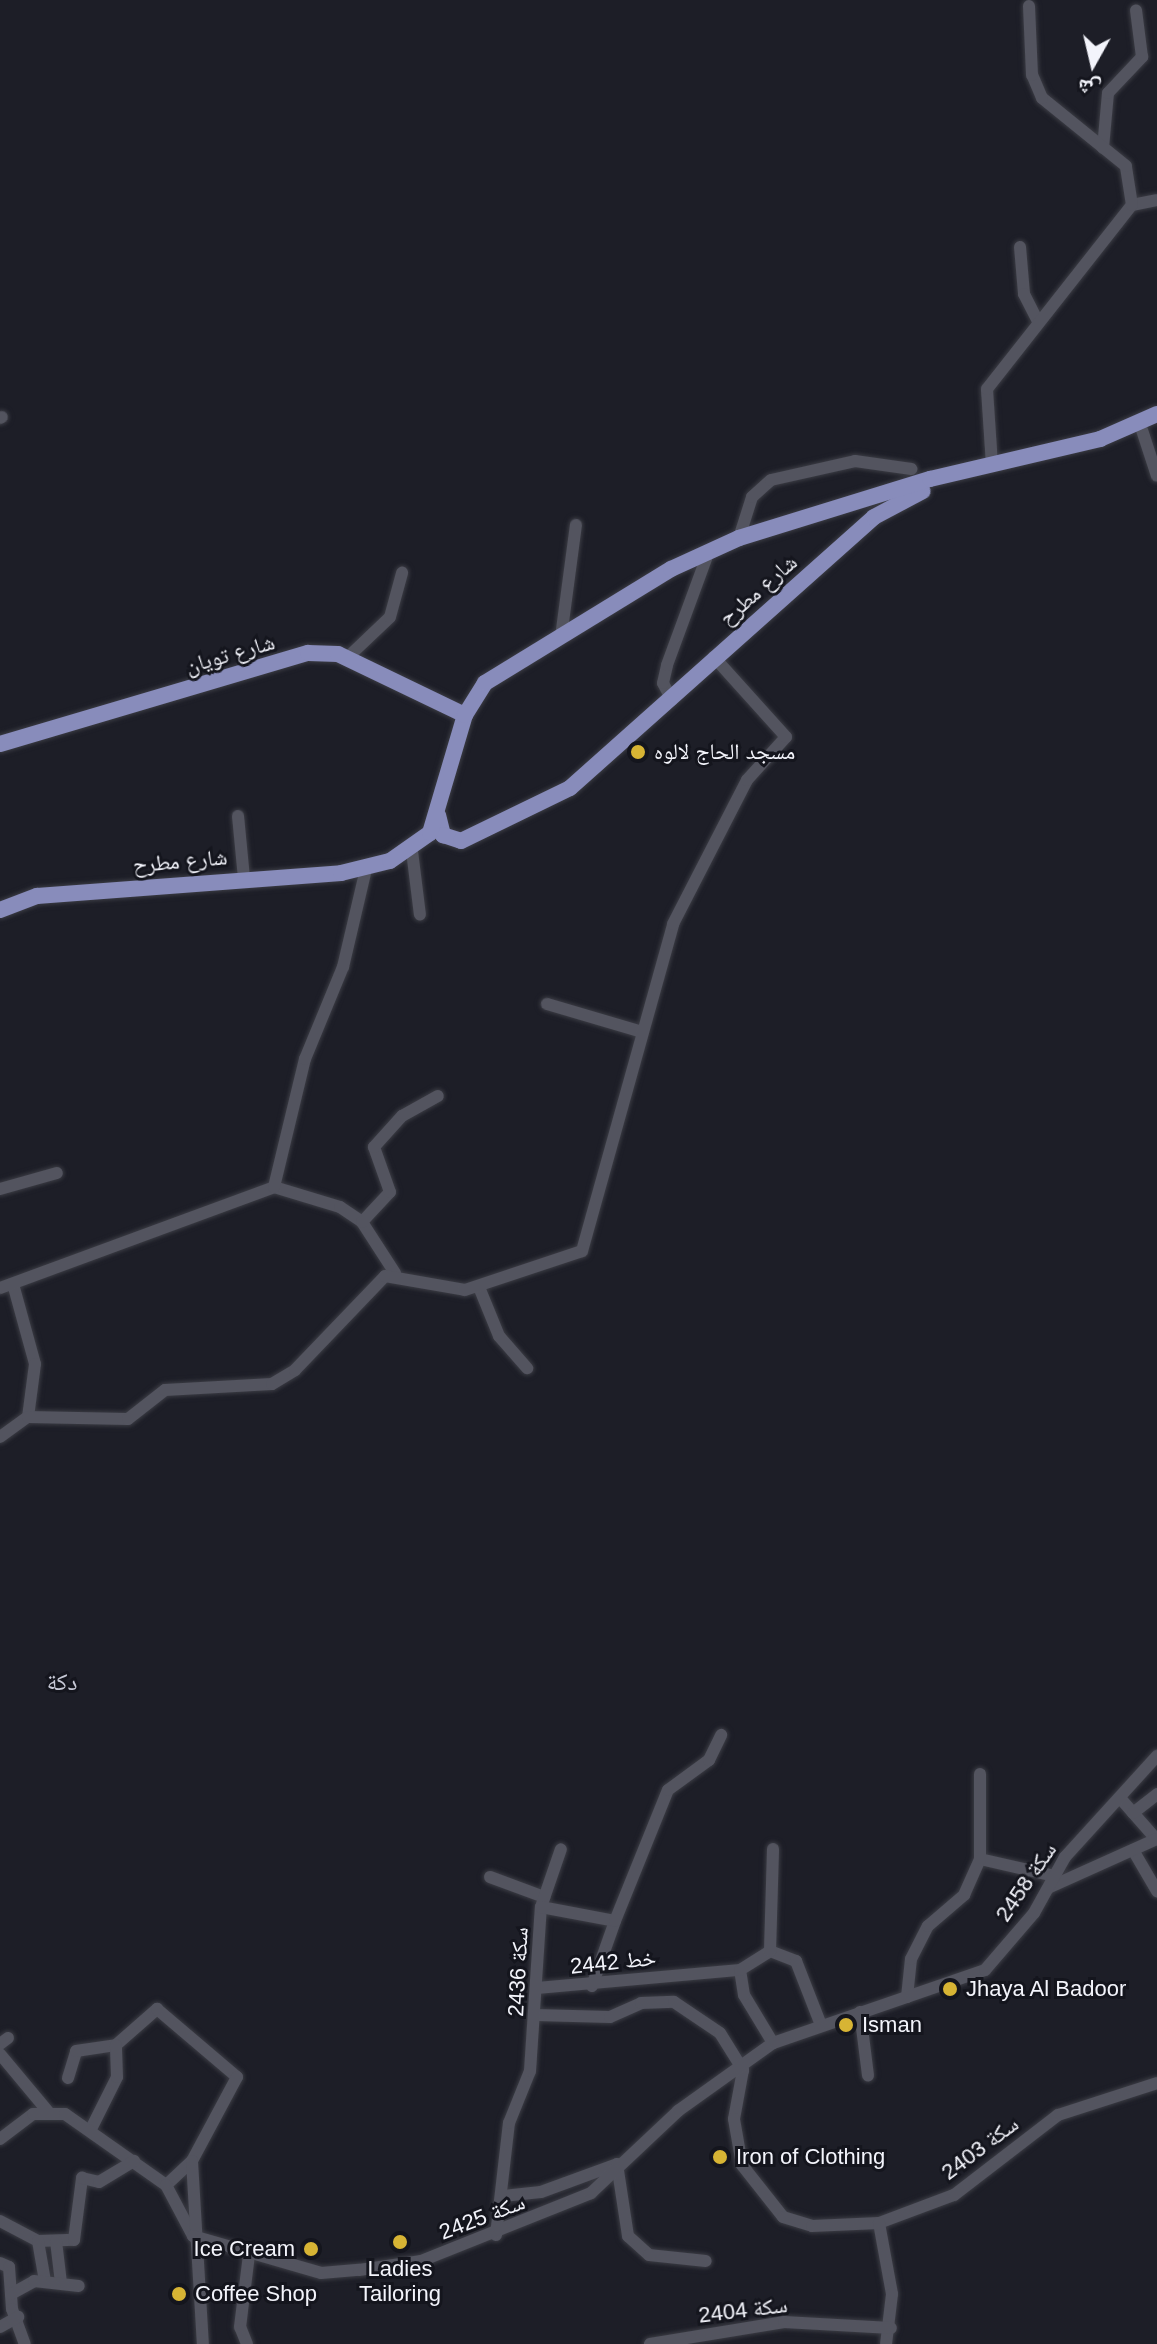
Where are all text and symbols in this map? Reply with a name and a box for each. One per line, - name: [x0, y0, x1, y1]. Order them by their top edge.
- north arrow: [1053, 24, 1133, 104]
- text: ش: [1076, 74, 1103, 102]
- street label: شارع مطرح: [714, 549, 802, 631]
- street label: شارع تويان: [182, 629, 278, 679]
- place label: مسجد الحاج لالوه: [654, 739, 795, 765]
- marker: مسجد الحاج لالوه: [629, 743, 647, 761]
- street label: شارع مطرح: [132, 844, 228, 878]
- district label: دكة: [47, 1668, 77, 1696]
- street label: سكة 2458: [990, 1837, 1062, 1927]
- street label: سكة 2436: [502, 1927, 534, 2017]
- street label: 2442 خط: [569, 1944, 657, 1980]
- place label: Jhaya Al Badoor: [966, 1976, 1127, 2002]
- marker: Jhaya Al Badoor: [941, 1980, 959, 1998]
- place label: Isman: [862, 2012, 922, 2038]
- marker: Isman: [837, 2016, 855, 2034]
- street label: سكة 2403: [936, 2111, 1024, 2185]
- place label: Iron of Clothing: [736, 2144, 885, 2170]
- marker: Iron of Clothing: [711, 2148, 729, 2166]
- street label: سكة 2425: [435, 2189, 529, 2245]
- marker: Ladies Tailoring: [391, 2233, 409, 2251]
- place label: Ice Cream: [194, 2236, 295, 2262]
- marker: Ice Cream: [302, 2240, 320, 2258]
- place label: Ladies Tailoring: [359, 2255, 441, 2306]
- place label: Coffee Shop: [195, 2281, 317, 2307]
- marker: Coffee Shop: [170, 2285, 188, 2303]
- street label: سكة 2404: [697, 2291, 789, 2329]

